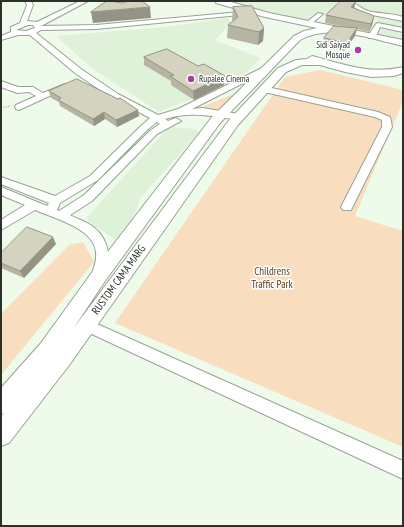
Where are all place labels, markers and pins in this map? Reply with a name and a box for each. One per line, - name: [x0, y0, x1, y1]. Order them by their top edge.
- place label: Sidi Saiyad Mosque: [316, 40, 350, 61]
- marker: Sidi Saiyad Mosque: [353, 45, 363, 55]
- marker: Rupalee Cinema: [186, 74, 196, 84]
- place label: Rupalee Cinema: [199, 74, 249, 84]

